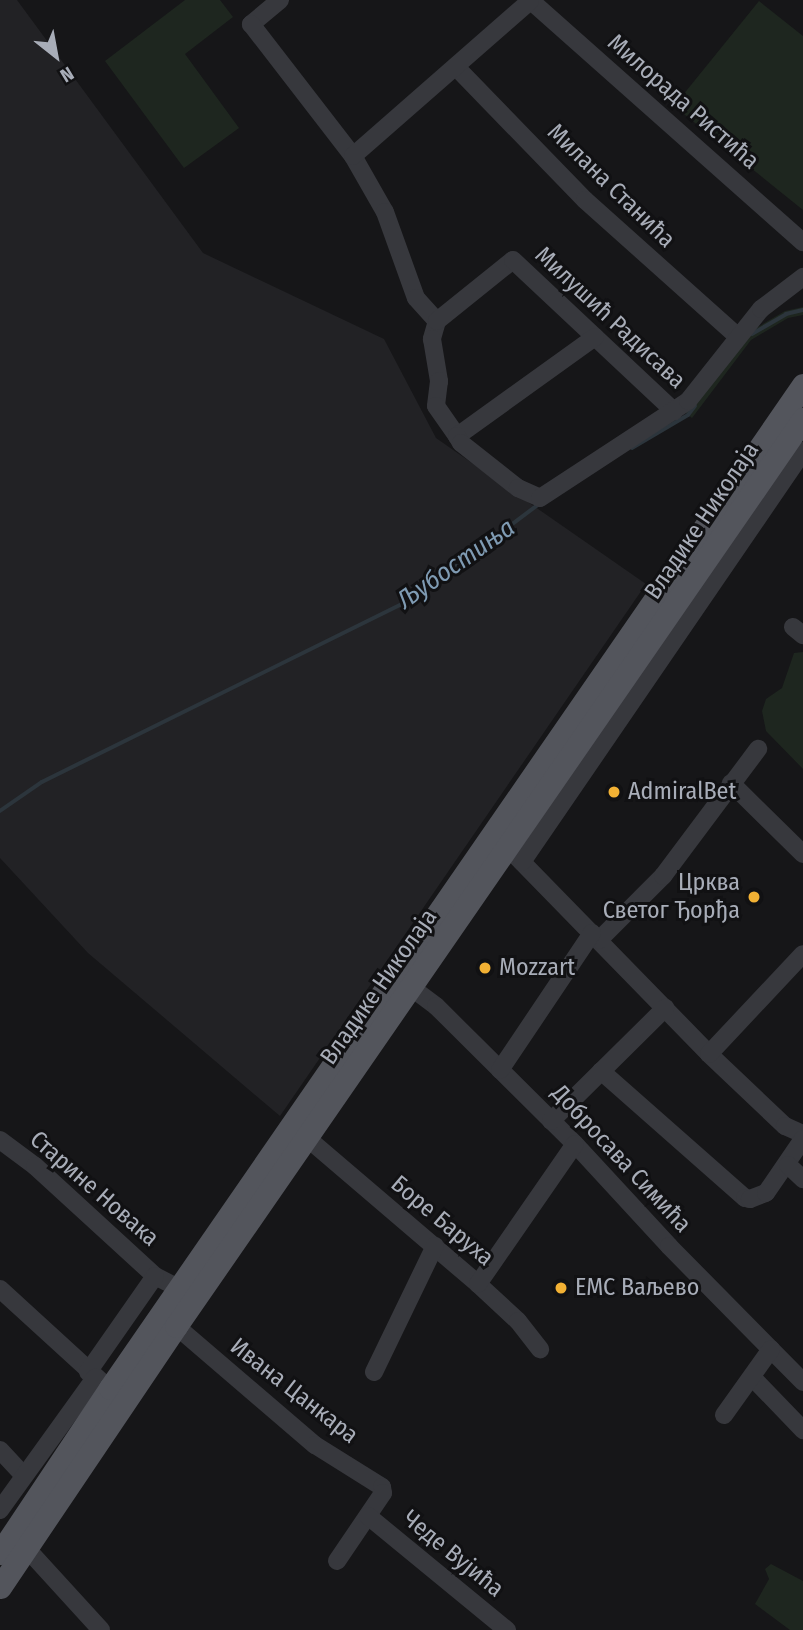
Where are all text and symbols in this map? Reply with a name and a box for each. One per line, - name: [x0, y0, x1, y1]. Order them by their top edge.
- north arrow: [21, 21, 91, 91]
- street label: Милорада Ристића: [601, 28, 765, 176]
- text: N: [56, 62, 78, 87]
- street label: Милана Станића: [541, 118, 681, 254]
- street label: Милушић Радисава: [529, 241, 691, 395]
- street label: Владике Николаја: [639, 437, 765, 605]
- water label: Љубостиња: [391, 512, 521, 616]
- place label: AdmiralBet: [628, 778, 736, 806]
- marker: AdmiralBet: [606, 784, 622, 800]
- place label: Црква Светог Ђорђа: [603, 869, 740, 925]
- marker: Црква Светог Ђорђа: [746, 889, 762, 905]
- street label: Владике Николаја: [315, 904, 443, 1070]
- place label: Mozzart: [499, 954, 575, 982]
- marker: Mozzart: [477, 960, 493, 976]
- street label: Добросава Симића: [545, 1079, 697, 1239]
- street label: Старине Новака: [24, 1125, 164, 1253]
- street label: Боре Баруха: [385, 1170, 499, 1272]
- place label: ЕМС Ваљево: [575, 1274, 699, 1302]
- marker: ЕМС Ваљево: [553, 1280, 569, 1296]
- street label: Ивана Цанкара: [224, 1332, 364, 1450]
- street label: Чеде Вујића: [397, 1505, 509, 1603]

